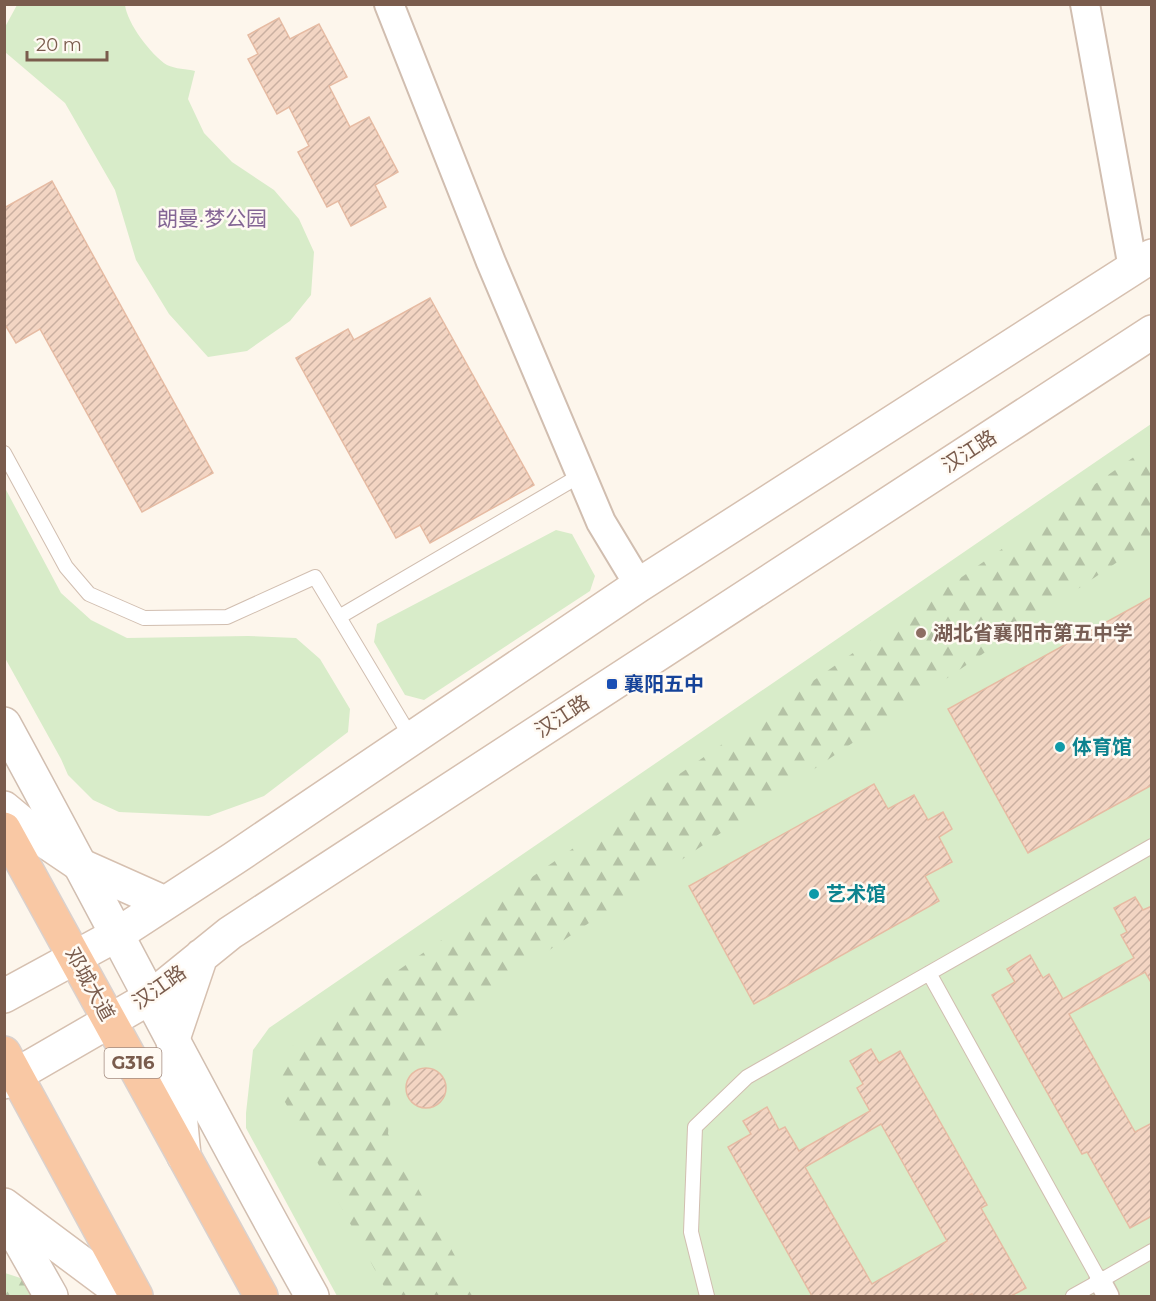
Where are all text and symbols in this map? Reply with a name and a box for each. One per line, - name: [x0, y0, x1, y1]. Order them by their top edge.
- scale bar: [27, 24, 106, 62]
- text: 20 m: [36, 34, 82, 56]
- district label: 朗曼·梦公园: [157, 206, 267, 231]
- street label: 汉江路: [937, 425, 1001, 477]
- place label: 湖北省襄阳市第五中学: [933, 621, 1133, 645]
- marker: 湖北省襄阳市第五中学: [914, 626, 928, 640]
- place label: 襄阳五中: [624, 672, 704, 696]
- marker: 襄阳五中: [605, 677, 619, 691]
- street label: 汉江路: [530, 690, 594, 742]
- place label: 体育馆: [1072, 735, 1132, 759]
- marker: 体育馆: [1053, 740, 1067, 754]
- place label: 艺术馆: [826, 882, 886, 906]
- marker: 艺术馆: [807, 887, 821, 901]
- street label: 邓城大道: [60, 943, 120, 1025]
- street label: 汉江路: [128, 960, 190, 1014]
- road number: G316: [104, 1048, 162, 1078]

